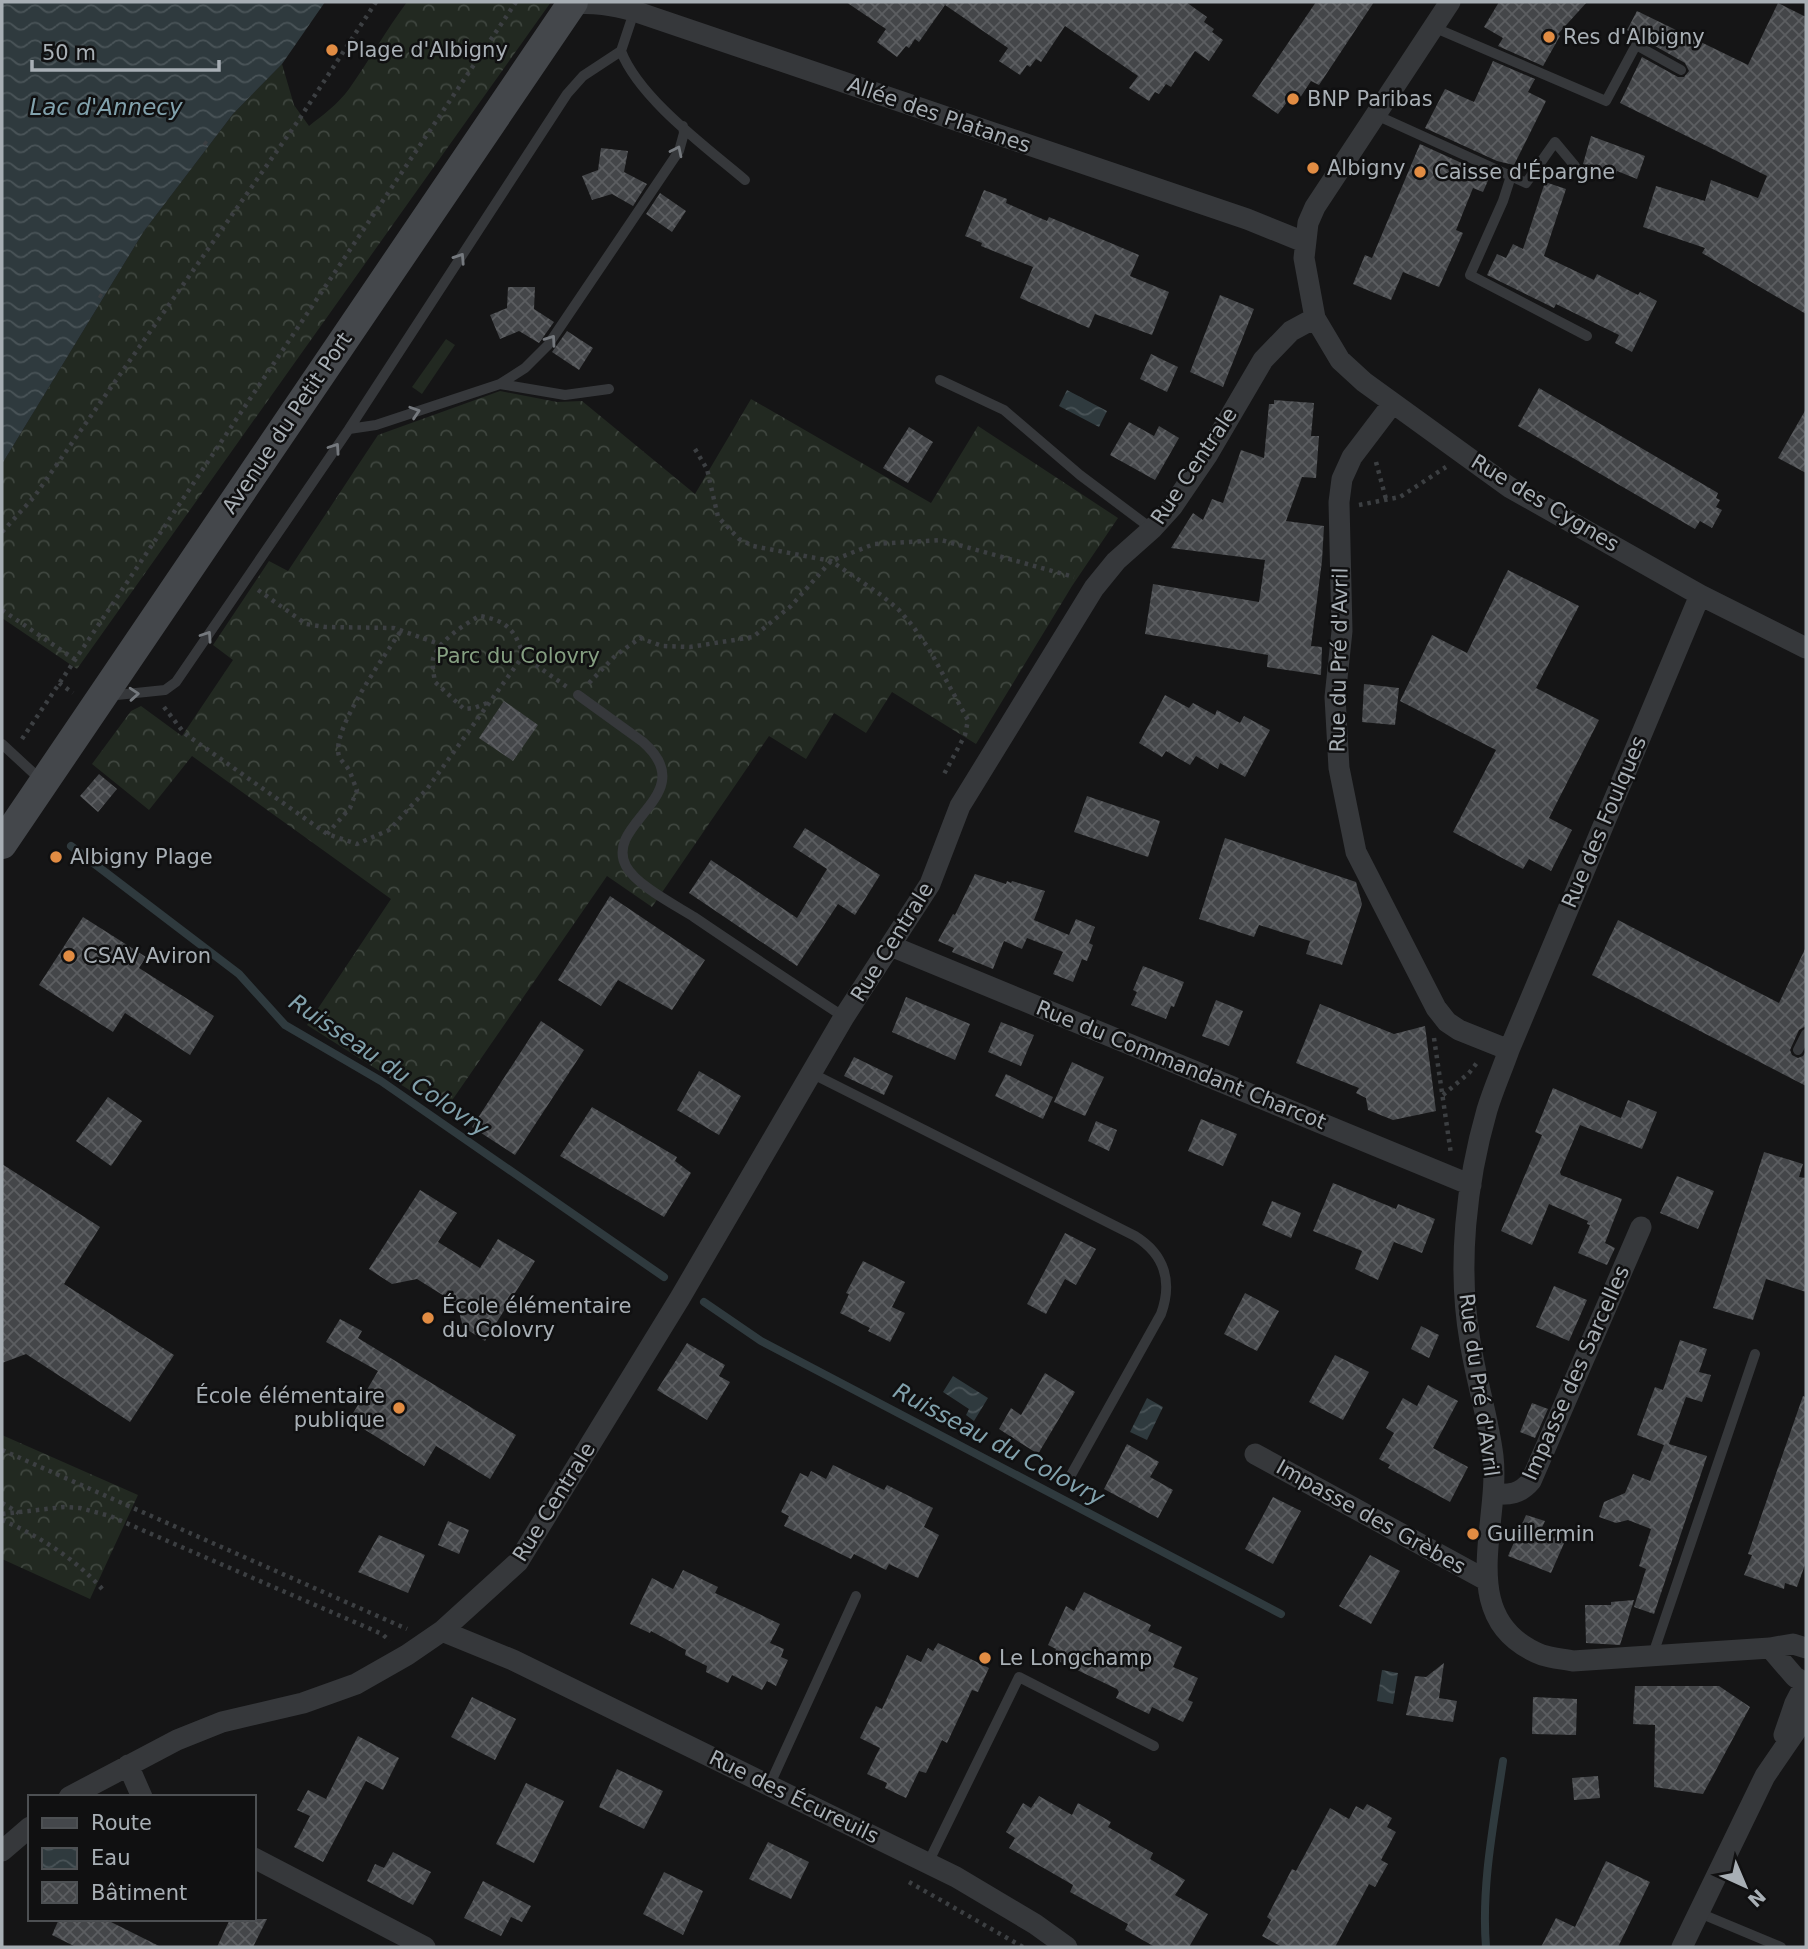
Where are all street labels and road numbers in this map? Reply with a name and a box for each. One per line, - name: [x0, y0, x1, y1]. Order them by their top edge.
- street label: Allée des Platanes: [844, 72, 1034, 158]
- street label: Avenue du Petit Port: [217, 328, 357, 518]
- street label: Rue Centrale: [1146, 403, 1242, 529]
- street label: Rue des Cygnes: [1467, 449, 1623, 557]
- street label: Rue du Pré d'Avril: [1325, 567, 1353, 753]
- street label: Rue des Foulques: [1557, 733, 1651, 911]
- street label: Rue Centrale: [846, 878, 938, 1006]
- street label: Rue du Commandant Charcot: [1033, 996, 1329, 1134]
- street label: Impasse des Sarcelles: [1518, 1262, 1634, 1484]
- street label: Rue du Pré d'Avril: [1454, 1292, 1504, 1478]
- street label: Rue Centrale: [508, 1438, 600, 1566]
- street label: Impasse des Grèbes: [1272, 1455, 1470, 1579]
- street label: Rue des Écureuils: [705, 1745, 883, 1848]

